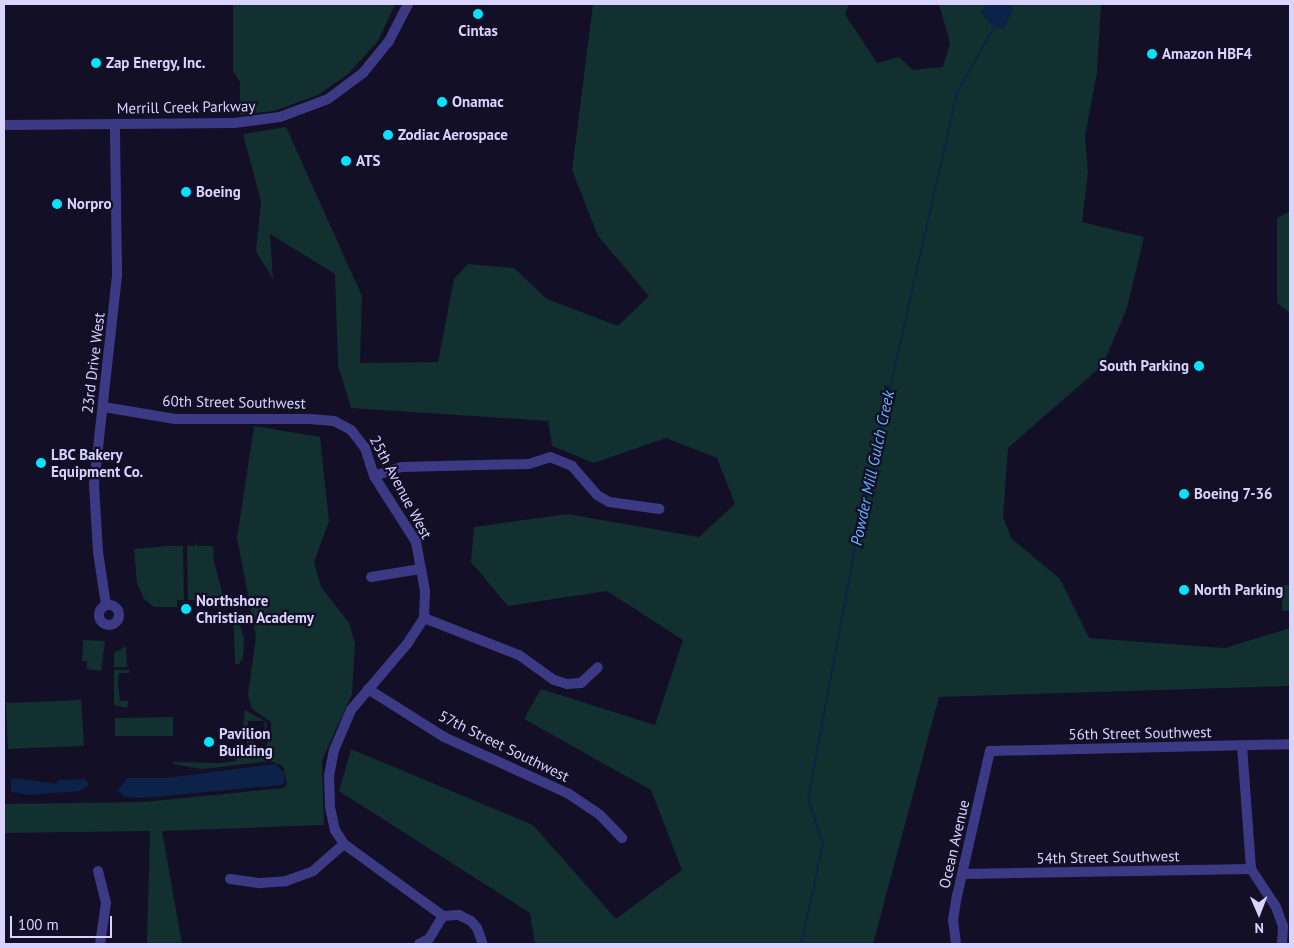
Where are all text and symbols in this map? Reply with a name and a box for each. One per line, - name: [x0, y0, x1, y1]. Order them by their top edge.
- marker: Cintas: [472, 8, 484, 20]
- place label: Cintas: [458, 22, 498, 40]
- place label: Amazon HBF4: [1162, 45, 1252, 63]
- marker: Amazon HBF4: [1146, 48, 1158, 60]
- place label: Zap Energy, Inc.: [106, 54, 206, 72]
- marker: Zap Energy, Inc.: [90, 57, 102, 69]
- place label: Onamac: [452, 93, 504, 111]
- marker: Onamac: [436, 96, 448, 108]
- street label: Merrill Creek Parkway: [116, 97, 256, 117]
- place label: Zodiac Aerospace: [398, 126, 509, 144]
- marker: Zodiac Aerospace: [382, 129, 394, 141]
- place label: ATS: [356, 152, 380, 170]
- marker: ATS: [340, 155, 352, 167]
- place label: Boeing: [196, 183, 241, 201]
- marker: Boeing: [180, 186, 192, 198]
- place label: Norpro: [67, 195, 112, 213]
- marker: Norpro: [51, 198, 63, 210]
- street label: 23rd Drive West: [78, 311, 108, 415]
- place label: South Parking: [1099, 357, 1189, 375]
- marker: South Parking: [1193, 360, 1205, 372]
- water label: Powder Mill Gulch Creek: [846, 389, 898, 547]
- street label: 60th Street Southwest: [162, 392, 306, 412]
- street label: 25th Avenue West: [366, 432, 436, 542]
- place label: LBC Bakery Equipment Co.: [51, 445, 143, 480]
- marker: LBC Bakery Equipment Co.: [35, 457, 47, 469]
- place label: Boeing 7-36: [1194, 485, 1273, 503]
- marker: Boeing 7-36: [1178, 488, 1190, 500]
- place label: North Parking: [1194, 581, 1283, 599]
- marker: North Parking: [1178, 584, 1190, 596]
- place label: Northshore Christian Academy: [196, 591, 315, 626]
- marker: Northshore Christian Academy: [180, 603, 192, 615]
- street label: 57th Street Southwest: [436, 707, 572, 785]
- street label: 56th Street Southwest: [1068, 723, 1212, 743]
- place label: Pavilion Building: [219, 724, 273, 759]
- marker: Pavilion Building: [203, 736, 215, 748]
- street label: Ocean Avenue: [935, 798, 973, 890]
- street label: 54th Street Southwest: [1036, 847, 1180, 867]
- north arrow: [1234, 888, 1284, 938]
- scale bar: [12, 906, 115, 938]
- text: 100 m: [18, 915, 59, 934]
- text: N: [1255, 919, 1264, 937]

